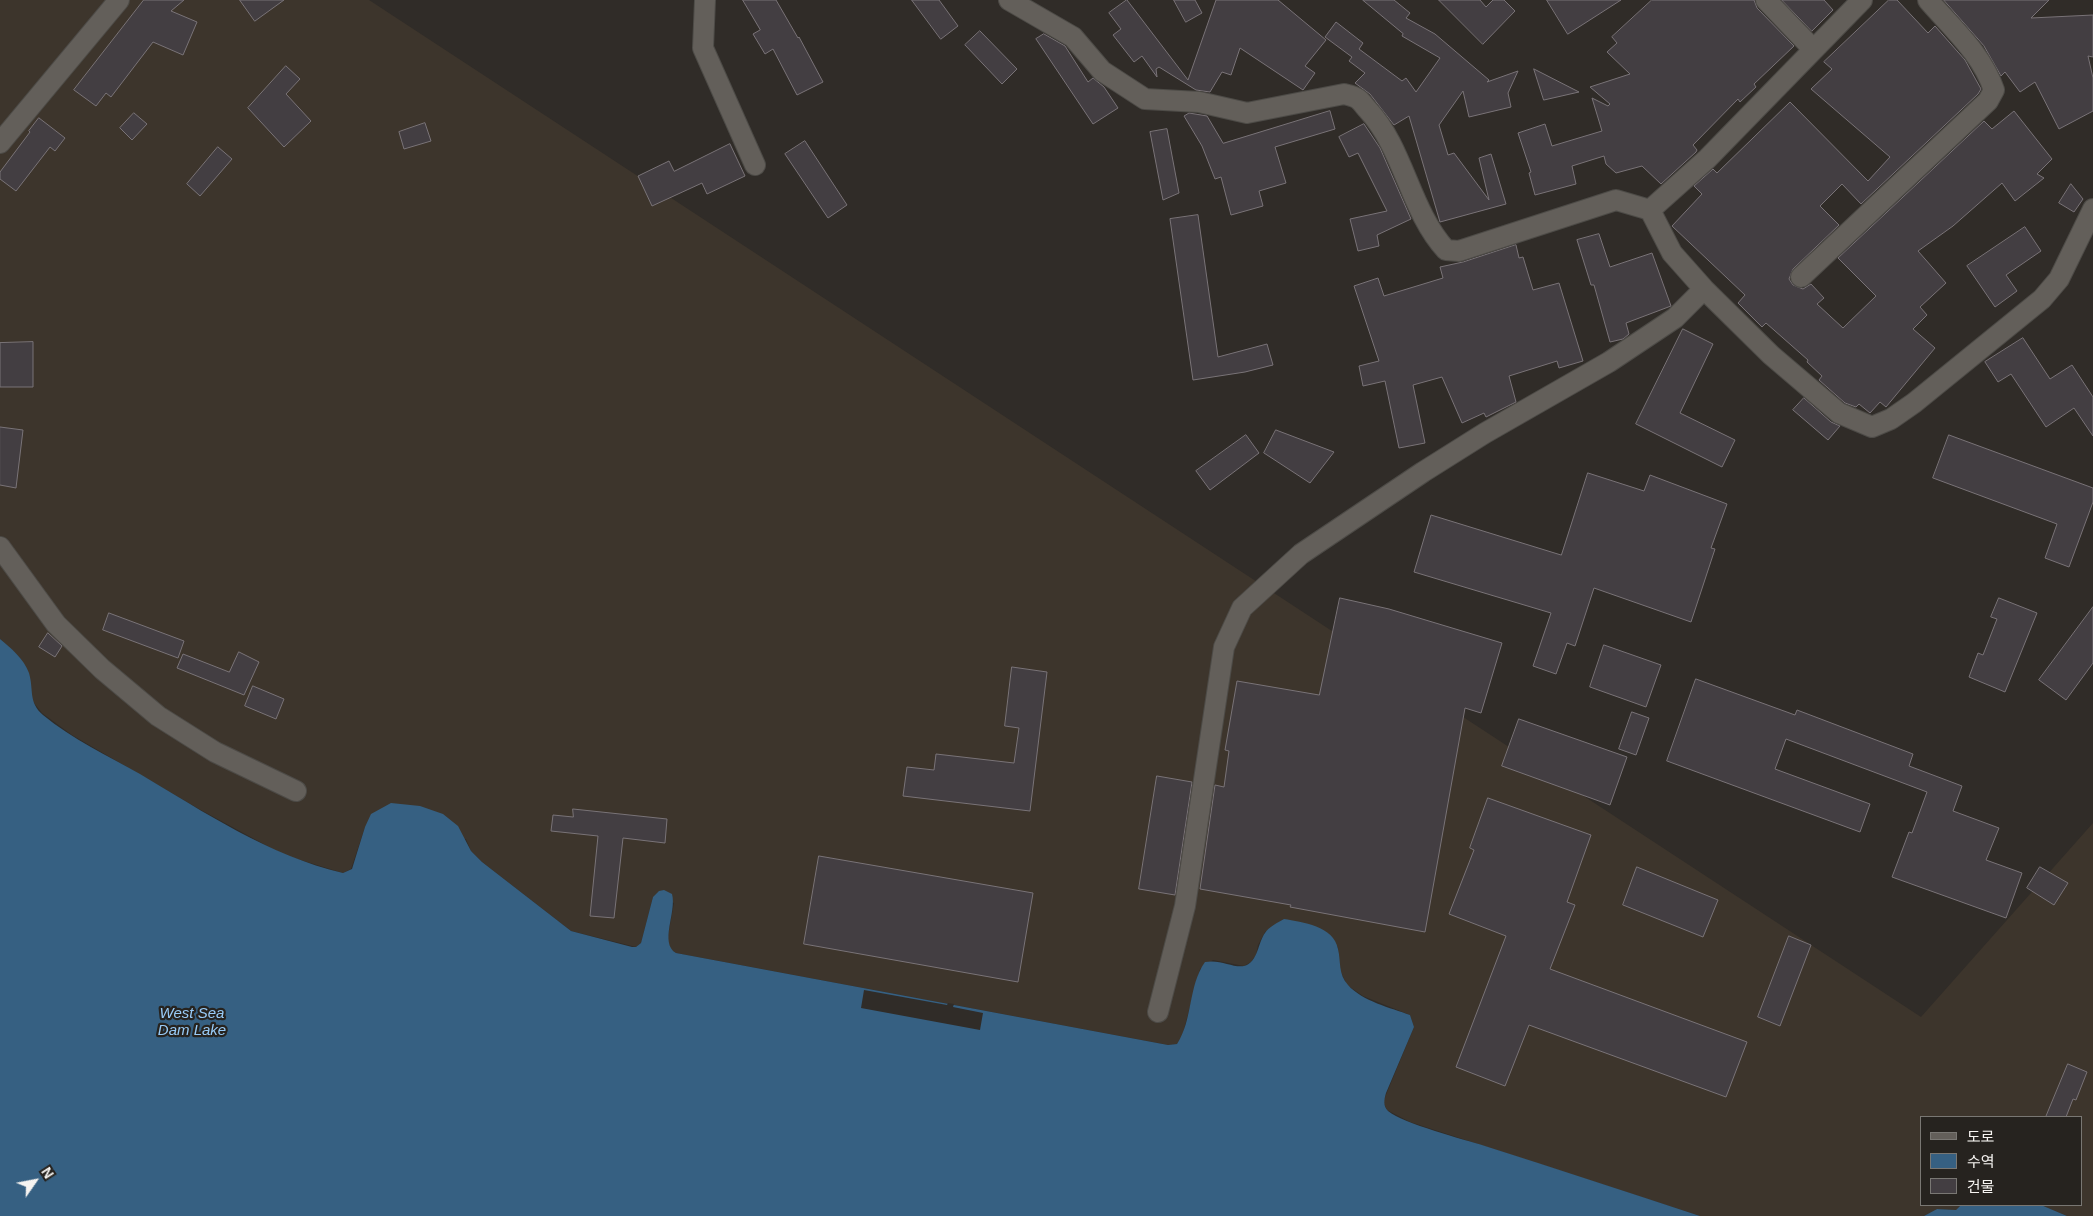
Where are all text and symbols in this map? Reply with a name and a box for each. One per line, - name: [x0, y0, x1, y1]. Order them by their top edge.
- water label: West Sea Dam Lake: [158, 1005, 226, 1040]
- legend: [1920, 1116, 2083, 1206]
- text: 도로: [1967, 1128, 1995, 1145]
- text: 수역: [1967, 1153, 1995, 1170]
- north arrow: [10, 1156, 60, 1206]
- text: N: [38, 1164, 57, 1181]
- text: 건물: [1967, 1178, 1995, 1195]

